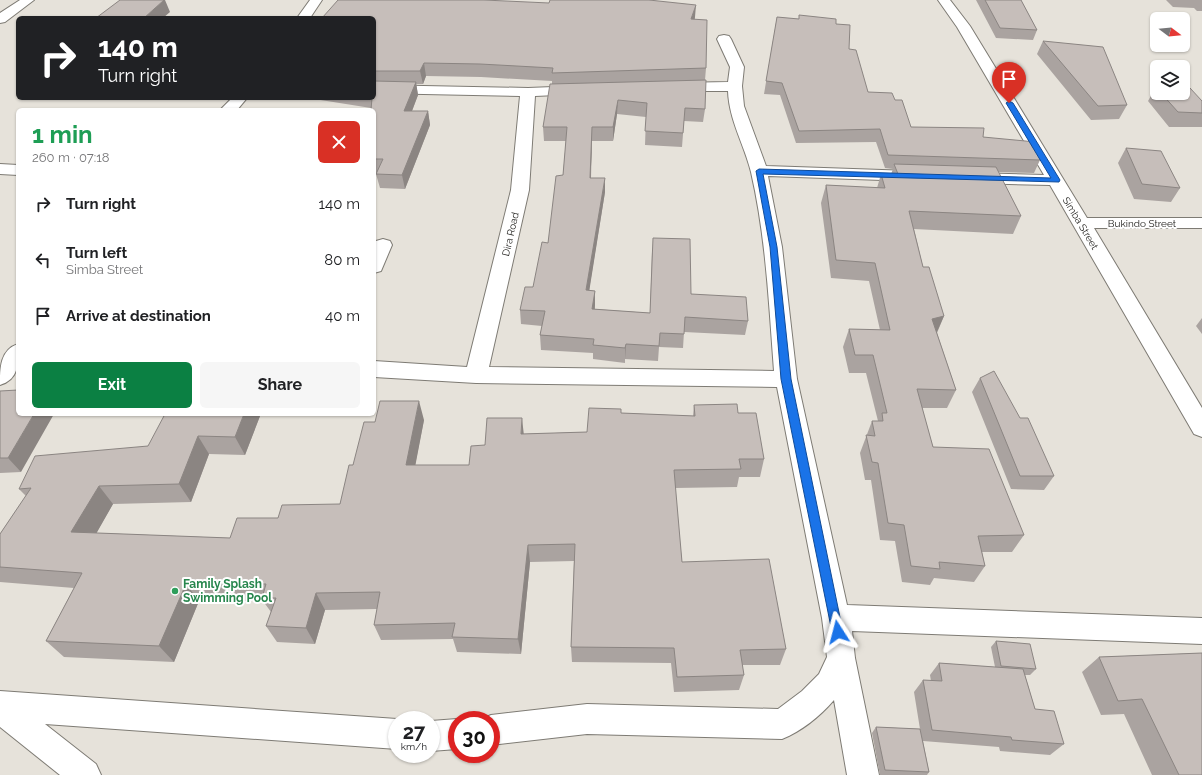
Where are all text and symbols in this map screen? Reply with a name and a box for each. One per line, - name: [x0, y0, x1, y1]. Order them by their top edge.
- north arrow: [1150, 12, 1190, 52]
- map controls: [1150, 12, 1190, 100]
- text: 140 m: [98, 31, 178, 64]
- icon: right: [32, 32, 84, 84]
- button: layers: [1150, 60, 1190, 100]
- pin: [992, 62, 1026, 103]
- text: Turn right: [98, 65, 177, 86]
- icon: arrive: [998, 68, 1020, 90]
- text: 1 min: [32, 120, 93, 149]
- button: close: [318, 121, 360, 163]
- text: 260 m · 07:18: [32, 150, 109, 165]
- icon: right: [32, 193, 54, 215]
- text: Turn right: [66, 195, 136, 213]
- text: 140 m: [319, 195, 360, 213]
- street label: Simba Street: [1061, 195, 1101, 252]
- street label: Dira Road: [500, 211, 521, 257]
- street label: Bukindo Street: [1108, 218, 1177, 229]
- text: Turn left: [66, 244, 127, 262]
- icon: left: [32, 249, 54, 271]
- text: 80 m: [324, 251, 360, 269]
- text: Simba Street: [66, 262, 143, 277]
- icon: arrive: [32, 305, 54, 327]
- text: Arrive at destination: [66, 307, 211, 325]
- text: 40 m: [325, 307, 360, 325]
- button: Exit: [32, 362, 192, 408]
- button: Share: [200, 362, 360, 408]
- place label: Family Splash Swimming Pool: [183, 577, 272, 605]
- marker: Family Splash Swimming Pool: [170, 586, 180, 596]
- position arrow: [817, 611, 859, 653]
- speed limit sign: 30: [448, 711, 500, 763]
- text: 27: [403, 720, 425, 744]
- text: km/h: [401, 741, 427, 752]

